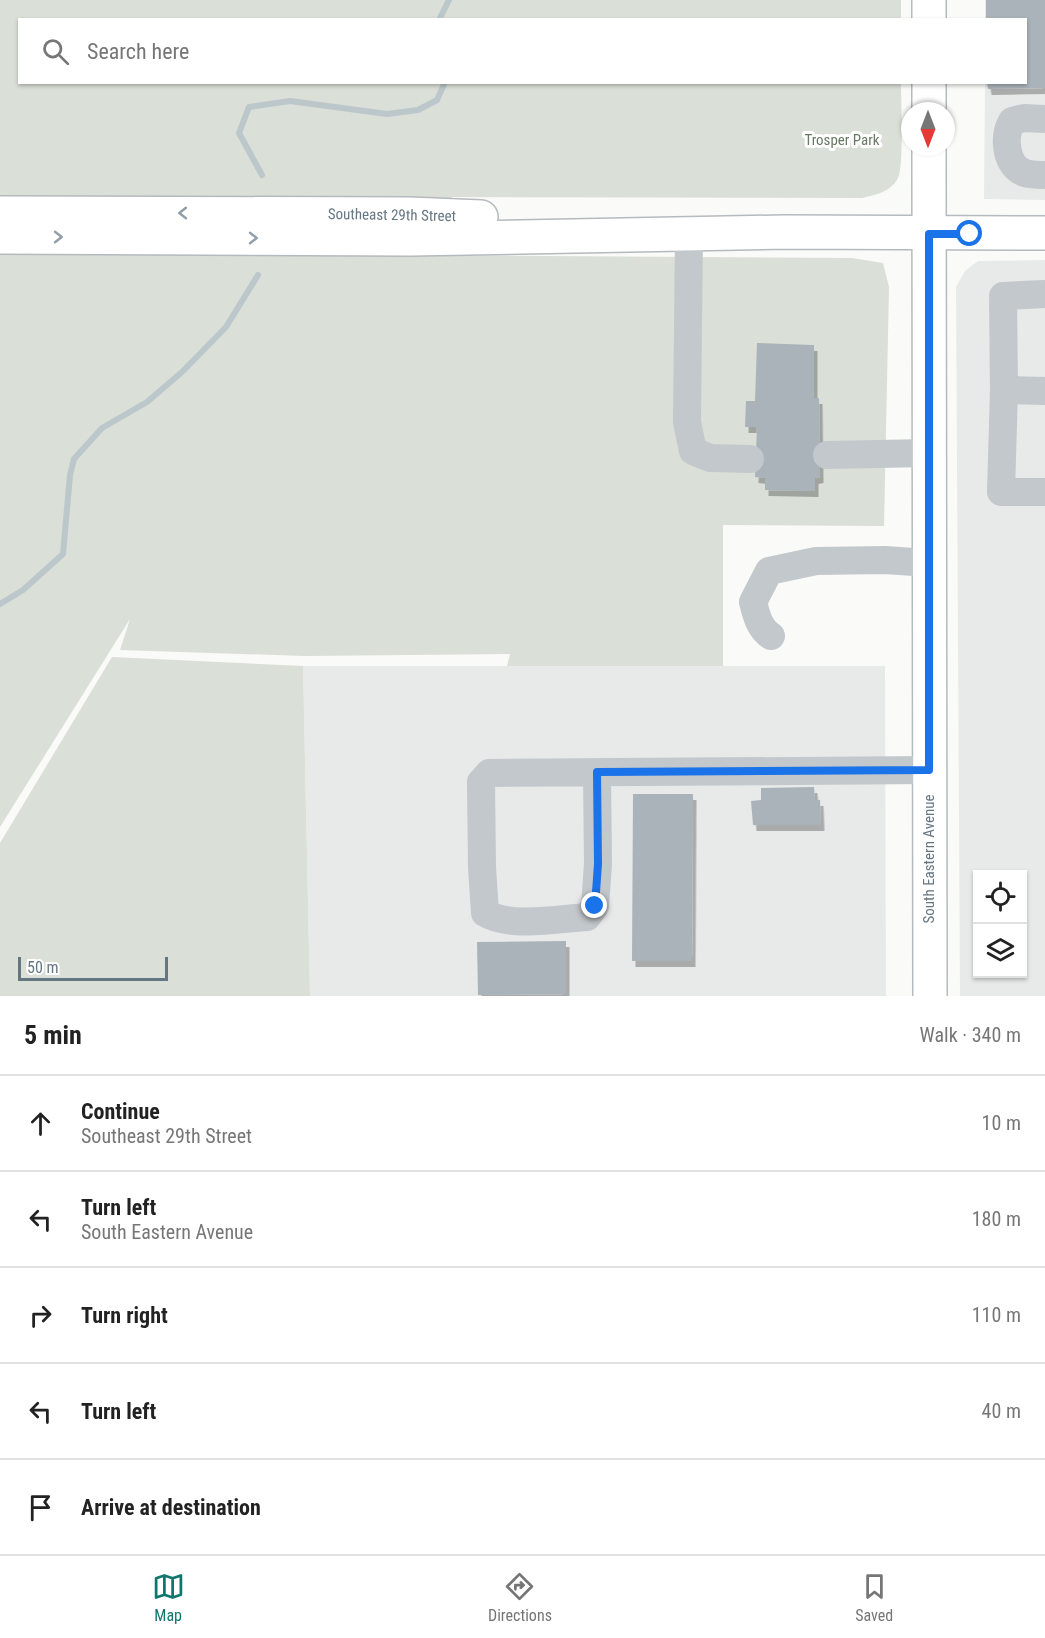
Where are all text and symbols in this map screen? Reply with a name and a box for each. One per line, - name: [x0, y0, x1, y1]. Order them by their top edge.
- search box: [18, 18, 1027, 84]
- icon: search: [39, 35, 72, 68]
- text: Search here: [87, 39, 189, 64]
- north arrow: [901, 102, 955, 156]
- park label: Trosper Park: [804, 131, 880, 149]
- street label: Southeast 29th Street: [328, 205, 456, 225]
- one-way arrow: [178, 207, 187, 219]
- route start: [956, 220, 982, 246]
- one-way arrow: [54, 231, 63, 243]
- one-way arrow: [249, 232, 258, 244]
- street label: South Eastern Avenue: [920, 794, 938, 924]
- map controls: [973, 870, 1027, 978]
- button: locate: [973, 870, 1027, 924]
- route end: [581, 892, 607, 918]
- button: layers: [973, 924, 1027, 978]
- scale bar: [18, 954, 168, 982]
- text: 50 m: [27, 958, 59, 977]
- text: 5 min: [24, 1020, 82, 1050]
- text: Walk · 340 m: [920, 1023, 1021, 1047]
- text: Continue: [81, 1099, 160, 1124]
- icon: ahead: [24, 1107, 57, 1140]
- text: 10 m: [982, 1111, 1021, 1135]
- text: Southeast 29th Street: [81, 1124, 252, 1148]
- text: Turn left: [81, 1195, 156, 1220]
- icon: left: [24, 1203, 57, 1236]
- text: 180 m: [972, 1207, 1021, 1231]
- text: South Eastern Avenue: [81, 1220, 253, 1244]
- icon: right: [24, 1299, 57, 1332]
- text: Turn right: [81, 1303, 168, 1328]
- text: 110 m: [972, 1303, 1021, 1327]
- icon: left: [24, 1395, 57, 1428]
- text: Turn left: [81, 1399, 156, 1424]
- text: 40 m: [982, 1399, 1021, 1423]
- icon: arrive: [24, 1491, 57, 1524]
- text: Arrive at destination: [81, 1495, 261, 1520]
- tab: Map: [152, 1570, 185, 1625]
- tab: Directions: [488, 1570, 552, 1625]
- tab: Saved: [855, 1570, 893, 1625]

